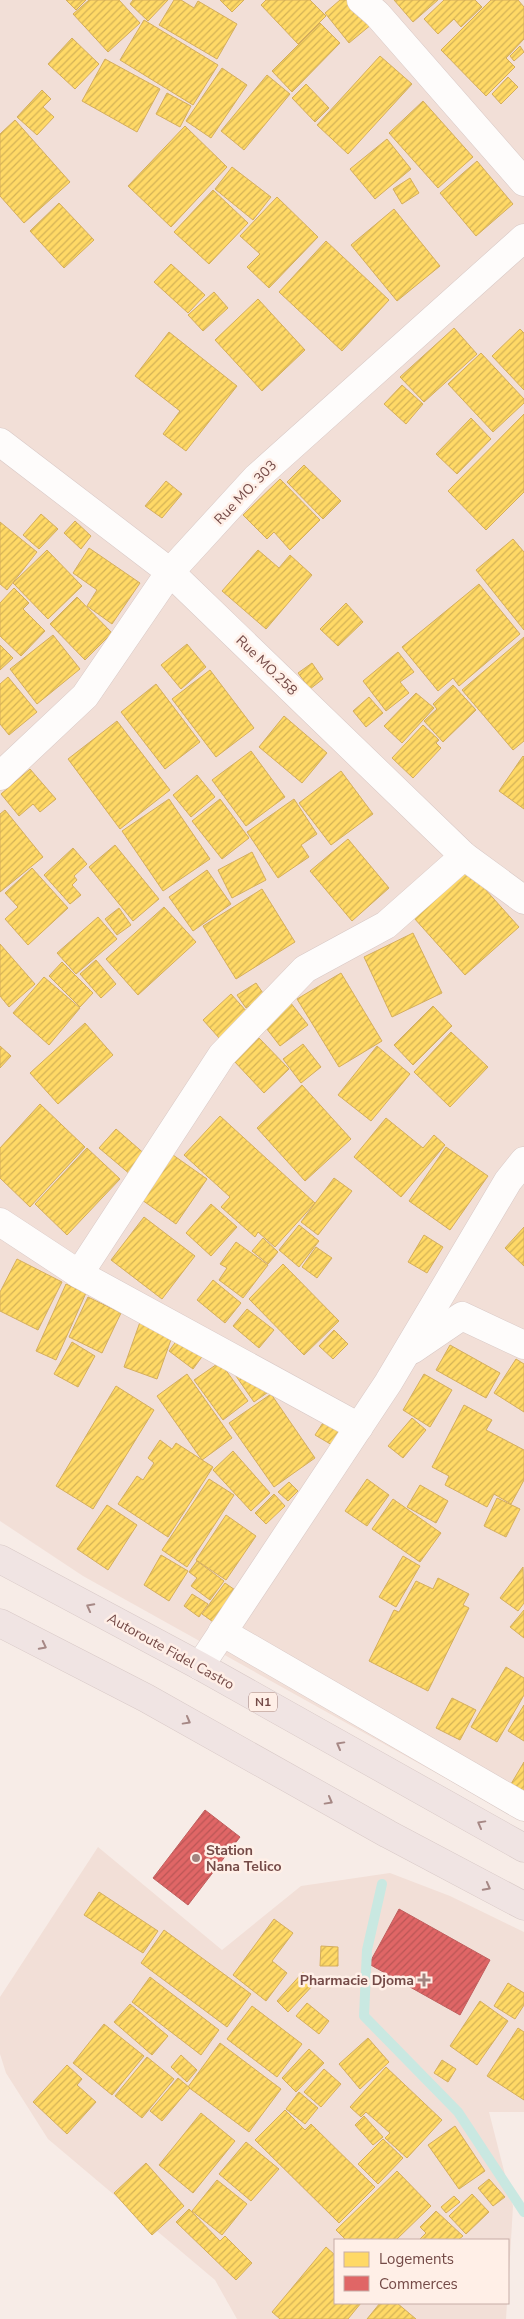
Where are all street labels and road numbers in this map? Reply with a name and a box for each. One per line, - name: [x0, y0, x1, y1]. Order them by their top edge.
- street label: Rue MO. 303: [210, 456, 281, 529]
- street label: Rue MO.258: [232, 631, 302, 700]
- street label: Autoroute Fidel Castro: [104, 1609, 238, 1694]
- road number: N1: [249, 1692, 277, 1711]

